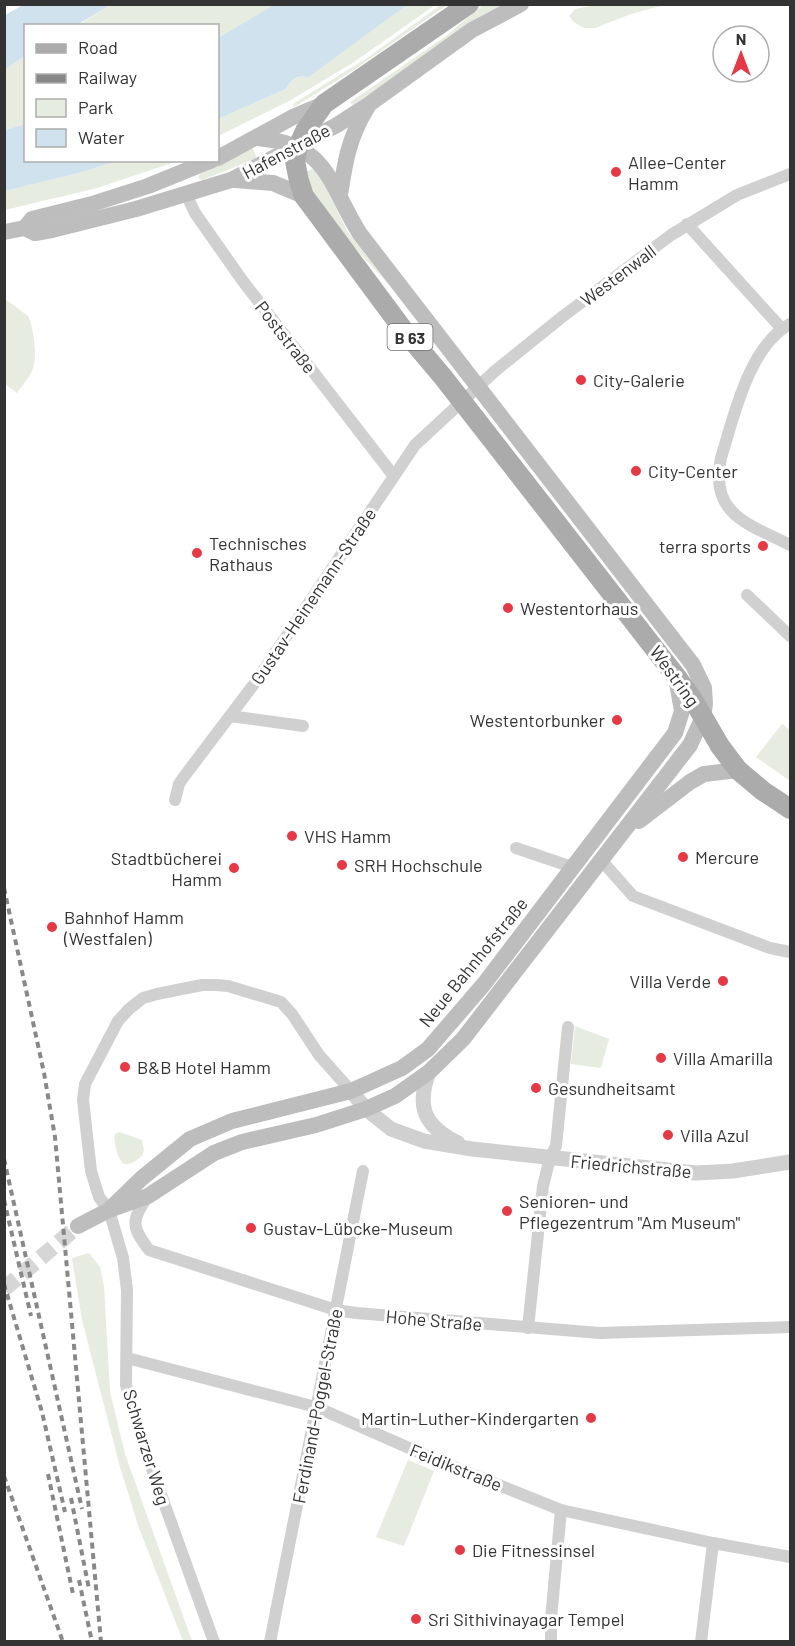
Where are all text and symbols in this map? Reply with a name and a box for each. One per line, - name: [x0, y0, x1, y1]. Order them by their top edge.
- legend: [24, 24, 219, 162]
- north arrow: [711, 24, 771, 84]
- text: N: [736, 29, 746, 48]
- text: Road: [78, 36, 118, 58]
- text: Railway: [78, 66, 137, 88]
- text: Park: [78, 96, 113, 118]
- street label: Hafenstraße: [238, 119, 334, 183]
- text: Water: [78, 126, 125, 148]
- place label: Allee-Center Hamm: [628, 151, 727, 194]
- marker: Allee-Center Hamm: [609, 165, 623, 179]
- street label: Westenwall: [576, 240, 660, 310]
- street label: Poststraße: [251, 296, 321, 378]
- road number: B 63: [388, 324, 432, 350]
- place label: City-Galerie: [593, 369, 685, 391]
- marker: City-Galerie: [574, 373, 588, 387]
- place label: City-Center: [648, 460, 738, 482]
- marker: City-Center: [629, 464, 643, 478]
- street label: Gustav-Heinemann-Straße: [246, 504, 380, 688]
- place label: Technisches Rathaus: [209, 532, 307, 575]
- place label: terra sports: [659, 535, 751, 557]
- marker: terra sports: [756, 539, 770, 553]
- marker: Technisches Rathaus: [190, 546, 204, 560]
- place label: Westentorhaus: [520, 597, 638, 619]
- marker: Westentorhaus: [501, 601, 515, 615]
- street label: Westring: [646, 641, 704, 711]
- place label: Westentorbunker: [470, 709, 605, 731]
- marker: Westentorbunker: [610, 713, 624, 727]
- place label: VHS Hamm: [304, 825, 391, 847]
- marker: VHS Hamm: [285, 829, 299, 843]
- place label: Mercure: [695, 846, 759, 868]
- place label: Stadtbücherei Hamm: [111, 847, 222, 890]
- marker: Mercure: [676, 850, 690, 864]
- place label: SRH Hochschule: [354, 854, 483, 876]
- marker: SRH Hochschule: [335, 858, 349, 872]
- marker: Stadtbücherei Hamm: [227, 861, 241, 875]
- street label: Neue Bahnhofstraße: [414, 893, 532, 1031]
- place label: Bahnhof Hamm (Westfalen): [63, 906, 184, 949]
- marker: Bahnhof Hamm (Westfalen): [45, 920, 59, 934]
- place label: Villa Verde: [630, 970, 711, 992]
- marker: Villa Verde: [716, 974, 730, 988]
- place label: Villa Amarilla: [673, 1047, 773, 1069]
- marker: Villa Amarilla: [654, 1051, 668, 1065]
- place label: B&B Hotel Hamm: [137, 1056, 271, 1078]
- marker: B&B Hotel Hamm: [118, 1060, 132, 1074]
- place label: Gesundheitsamt: [548, 1077, 676, 1099]
- marker: Gesundheitsamt: [529, 1081, 543, 1095]
- place label: Villa Azul: [680, 1124, 749, 1146]
- marker: Villa Azul: [661, 1128, 675, 1142]
- street label: Friedrichstraße: [570, 1150, 692, 1182]
- place label: Senioren- und Pflegezentrum "Am Museum": [519, 1190, 740, 1233]
- marker: Senioren- und Pflegezentrum "Am Museum": [500, 1204, 514, 1218]
- place label: Gustav-Lübcke-Museum: [263, 1217, 453, 1239]
- marker: Gustav-Lübcke-Museum: [244, 1221, 258, 1235]
- street label: Hohe Straße: [385, 1305, 483, 1335]
- street label: Ferdinand-Poggel-Straße: [287, 1307, 347, 1505]
- street label: Schwarzer Weg: [119, 1386, 175, 1508]
- place label: Martin-Luther-Kindergarten: [361, 1407, 579, 1429]
- marker: Martin-Luther-Kindergarten: [584, 1411, 598, 1425]
- street label: Feidikstraße: [407, 1439, 505, 1495]
- place label: Die Fitnessinsel: [472, 1539, 595, 1561]
- marker: Die Fitnessinsel: [453, 1543, 467, 1557]
- place label: Sri Sithivinayagar Tempel: [428, 1608, 624, 1630]
- marker: Sri Sithivinayagar Tempel: [409, 1612, 423, 1626]

